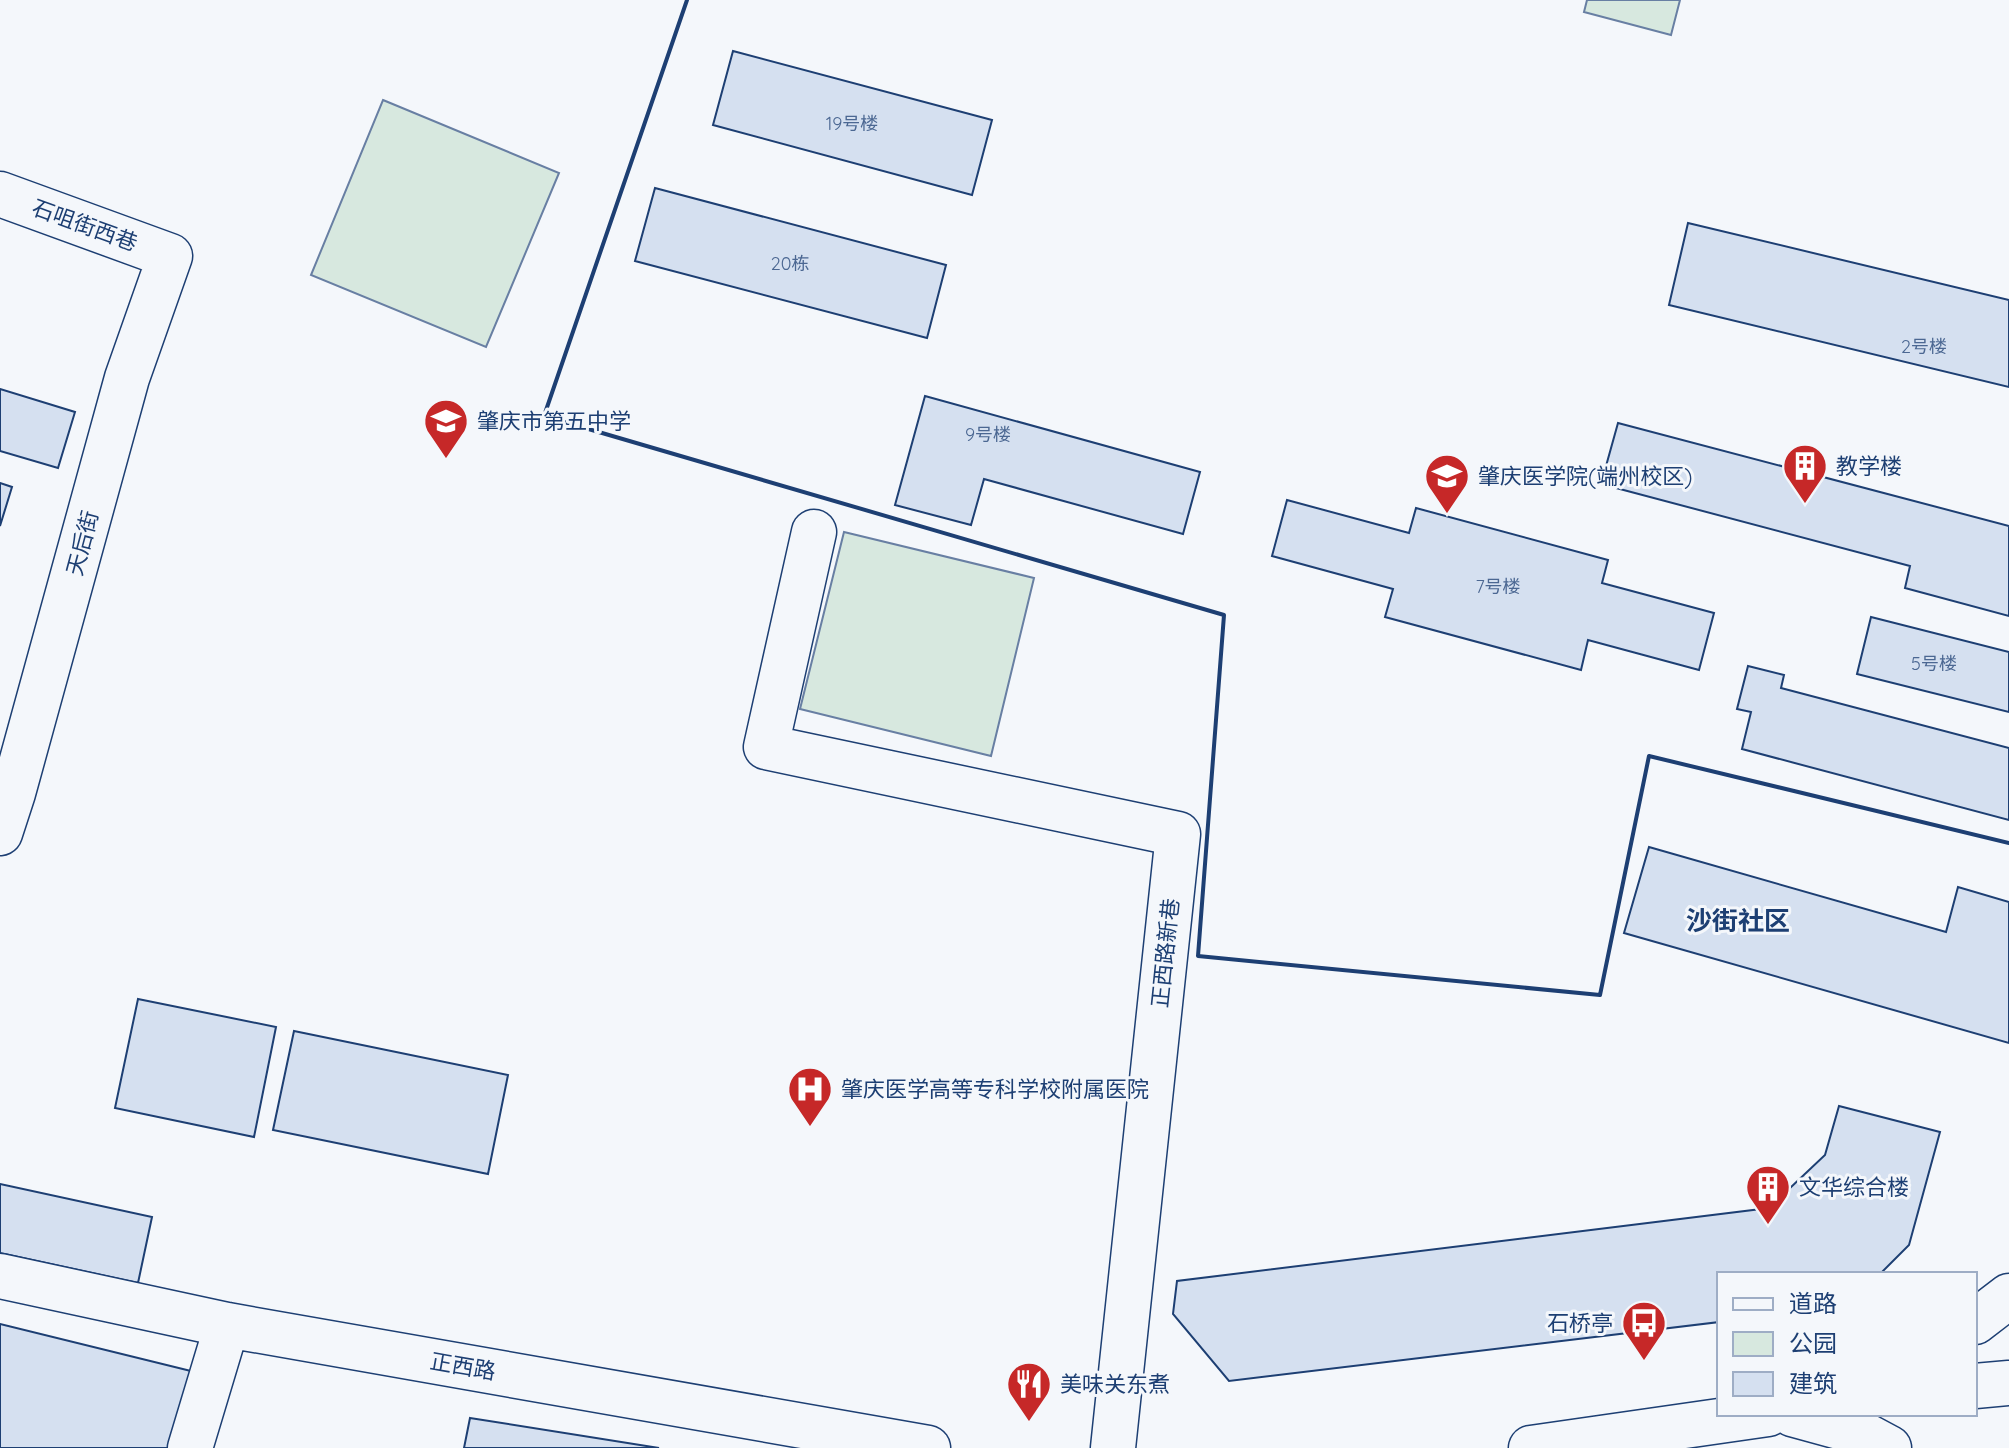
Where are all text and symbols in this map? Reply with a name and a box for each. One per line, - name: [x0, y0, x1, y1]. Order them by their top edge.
- house number: 19号楼: [826, 112, 878, 135]
- street label: 石咀街西巷: [29, 193, 141, 257]
- house number: 20栋: [771, 252, 809, 275]
- house number: 2号楼: [1901, 335, 1947, 358]
- school or university icon: 肇庆市第五中学: [422, 397, 470, 460]
- place label: 肇庆市第五中学: [477, 407, 631, 435]
- house number: 9号楼: [965, 423, 1011, 446]
- building icon: 教学楼: [1781, 442, 1829, 505]
- school or university icon: 肇庆医学院(端州校区): [1423, 452, 1471, 515]
- place label: 教学楼: [1836, 452, 1902, 480]
- place label: 肇庆医学院(端州校区): [1478, 462, 1692, 490]
- street label: 天后街: [60, 507, 104, 579]
- house number: 7号楼: [1475, 575, 1521, 598]
- house number: 5号楼: [1911, 652, 1957, 675]
- street label: 正西路新巷: [1145, 897, 1185, 1009]
- district label: 沙街社区: [1686, 904, 1790, 937]
- hospital icon: 肇庆医学高等专科学校附属医院: [786, 1065, 834, 1128]
- place label: 肇庆医学高等专科学校附属医院: [841, 1075, 1149, 1103]
- building icon: 文华综合楼: [1744, 1163, 1792, 1226]
- place label: 文华综合楼: [1799, 1173, 1909, 1201]
- legend: [1717, 1272, 1977, 1416]
- text: 道路: [1789, 1288, 1837, 1318]
- bus stop icon: 石桥亭: [1620, 1299, 1668, 1362]
- place label: 石桥亭: [1547, 1309, 1613, 1337]
- text: 公园: [1789, 1328, 1837, 1358]
- street label: 正西路: [428, 1346, 498, 1386]
- restaurant icon: 美味关东煮: [1005, 1360, 1053, 1423]
- text: 建筑: [1789, 1368, 1837, 1398]
- place label: 美味关东煮: [1060, 1370, 1170, 1398]

